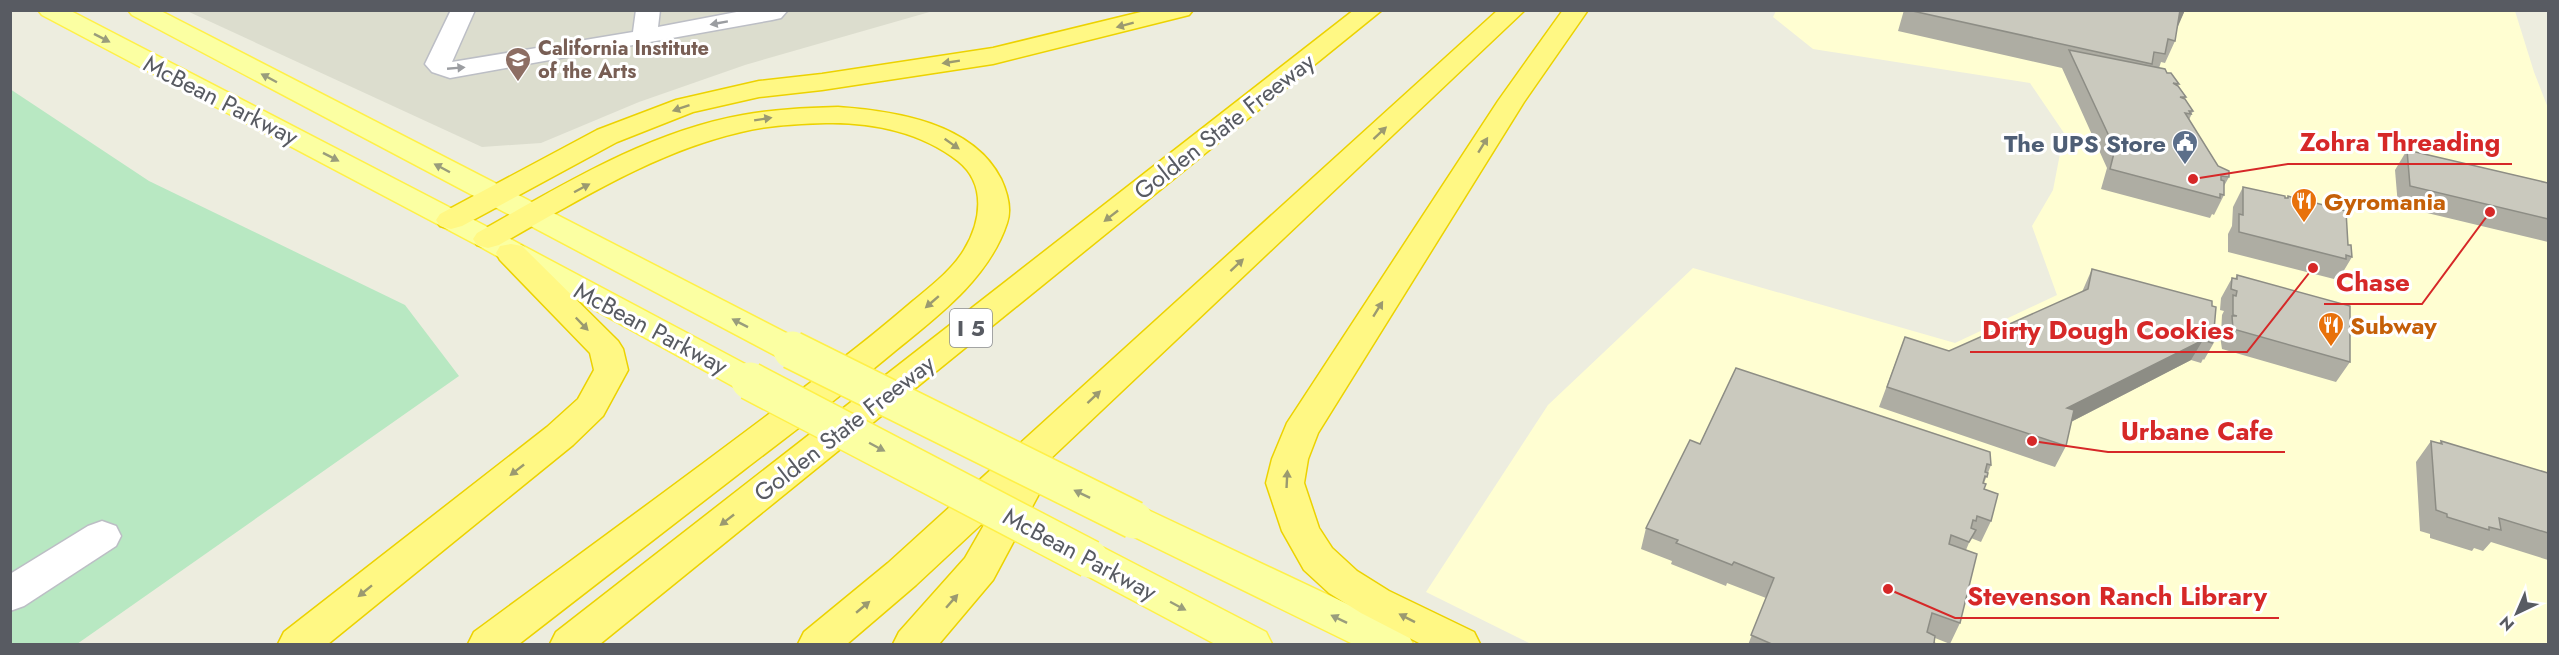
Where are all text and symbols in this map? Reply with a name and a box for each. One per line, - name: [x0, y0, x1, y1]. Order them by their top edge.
- one-way arrow: [710, 19, 729, 28]
- one-way arrow: [1115, 21, 1134, 31]
- one-way arrow: [93, 33, 110, 43]
- place label: California Institute of the Arts: [538, 34, 709, 86]
- street label: Golden State Freeway: [1126, 44, 1322, 208]
- school or university icon: California Institute of the Arts: [503, 45, 533, 83]
- street label: McBean Parkway: [138, 46, 305, 154]
- one-way arrow: [941, 58, 960, 67]
- one-way arrow: [447, 63, 466, 73]
- one-way arrow: [260, 73, 277, 83]
- one-way arrow: [672, 104, 690, 114]
- one-way arrow: [753, 114, 772, 123]
- callout: Zohra Threading: [2288, 120, 2512, 164]
- text: Zohra Threading: [2300, 123, 2500, 161]
- one-way arrow: [1373, 126, 1387, 140]
- place label: The UPS Store: [2004, 126, 2166, 161]
- public building icon: The UPS Store: [2170, 128, 2200, 166]
- one-way arrow: [1477, 137, 1488, 153]
- one-way arrow: [944, 138, 960, 150]
- one-way arrow: [322, 152, 339, 162]
- one-way arrow: [433, 164, 450, 173]
- one-way arrow: [574, 183, 591, 193]
- place label: Gyromania: [2324, 184, 2446, 219]
- restaurant icon: Gyromania: [2289, 186, 2319, 224]
- one-way arrow: [1103, 210, 1118, 222]
- one-way arrow: [1229, 259, 1244, 272]
- callout: Chase: [2324, 260, 2422, 304]
- text: Chase: [2336, 263, 2410, 301]
- street label: McBean Parkway: [568, 273, 734, 383]
- one-way arrow: [925, 295, 940, 309]
- one-way arrow: [1373, 301, 1384, 318]
- callout: Dirty Dough Cookies: [1970, 308, 2247, 352]
- place label: Subway: [2350, 308, 2437, 343]
- road number: I 5: [950, 309, 992, 347]
- restaurant icon: Subway: [2316, 310, 2346, 348]
- text: Dirty Dough Cookies: [1982, 311, 2234, 349]
- one-way arrow: [575, 317, 589, 331]
- one-way arrow: [731, 319, 748, 328]
- street label: Golden State Freeway: [746, 346, 942, 510]
- one-way arrow: [1086, 391, 1101, 404]
- callout: Urbane Cafe: [2108, 408, 2285, 452]
- text: Urbane Cafe: [2121, 412, 2273, 450]
- one-way arrow: [868, 442, 885, 452]
- one-way arrow: [510, 464, 525, 476]
- one-way arrow: [1283, 469, 1292, 488]
- one-way arrow: [1073, 490, 1090, 499]
- street label: McBean Parkway: [997, 499, 1163, 609]
- one-way arrow: [720, 514, 735, 526]
- callout: Stevenson Ranch Library: [1955, 574, 2279, 618]
- text: Stevenson Ranch Library: [1967, 577, 2267, 615]
- north arrow: [2487, 583, 2547, 643]
- one-way arrow: [357, 585, 372, 597]
- one-way arrow: [946, 593, 959, 608]
- one-way arrow: [855, 600, 871, 613]
- one-way arrow: [1170, 601, 1187, 611]
- text: N: [2494, 611, 2519, 636]
- one-way arrow: [1398, 613, 1415, 623]
- one-way arrow: [1331, 615, 1348, 624]

